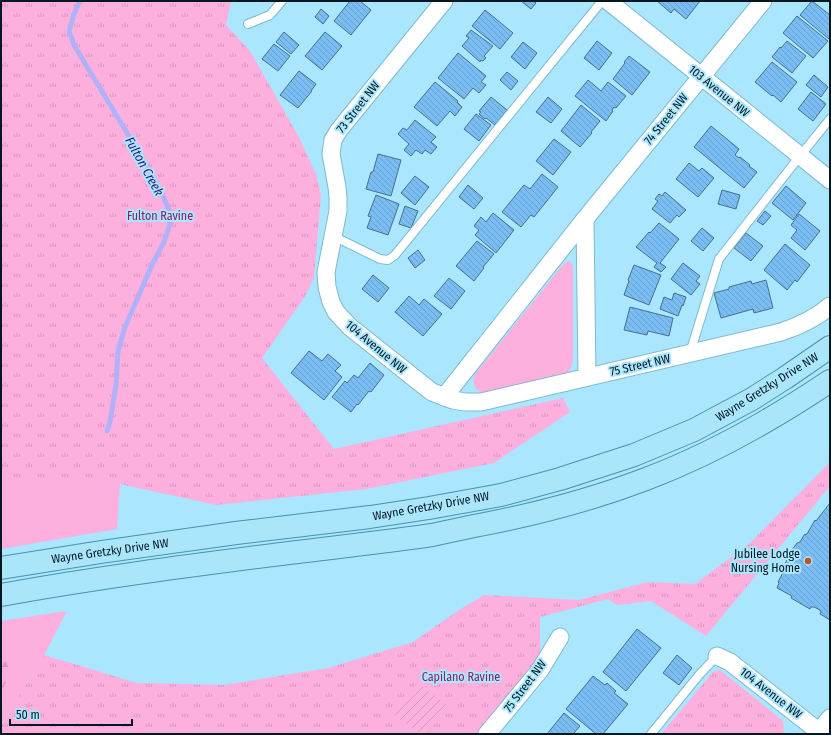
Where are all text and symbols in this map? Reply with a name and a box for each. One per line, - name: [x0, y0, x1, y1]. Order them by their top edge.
- street label: 103 Avenue NW: [686, 62, 752, 120]
- street label: 73 Street NW: [334, 78, 382, 136]
- street label: 74 Street NW: [641, 91, 691, 147]
- water label: Fulton Creek: [122, 134, 167, 199]
- park label: Fulton Ravine: [127, 209, 193, 223]
- street label: 104 Avenue NW: [343, 318, 409, 376]
- street label: Wayne Gretzky Drive NW: [713, 350, 821, 424]
- street label: 75 Street NW: [608, 351, 672, 379]
- street label: Wayne Gretzky Drive NW: [372, 489, 490, 523]
- street label: Wayne Gretzky Drive NW: [50, 536, 170, 566]
- place label: Jubilee Lodge Nursing Home: [731, 547, 800, 575]
- marker: Jubilee Lodge Nursing Home: [803, 556, 813, 566]
- street label: 75 Street NW: [501, 657, 549, 715]
- street label: 104 Avenue NW: [737, 664, 805, 722]
- park label: Capilano Ravine: [422, 670, 500, 684]
- scale bar: [10, 701, 132, 727]
- text: 50 m: [16, 708, 40, 722]

